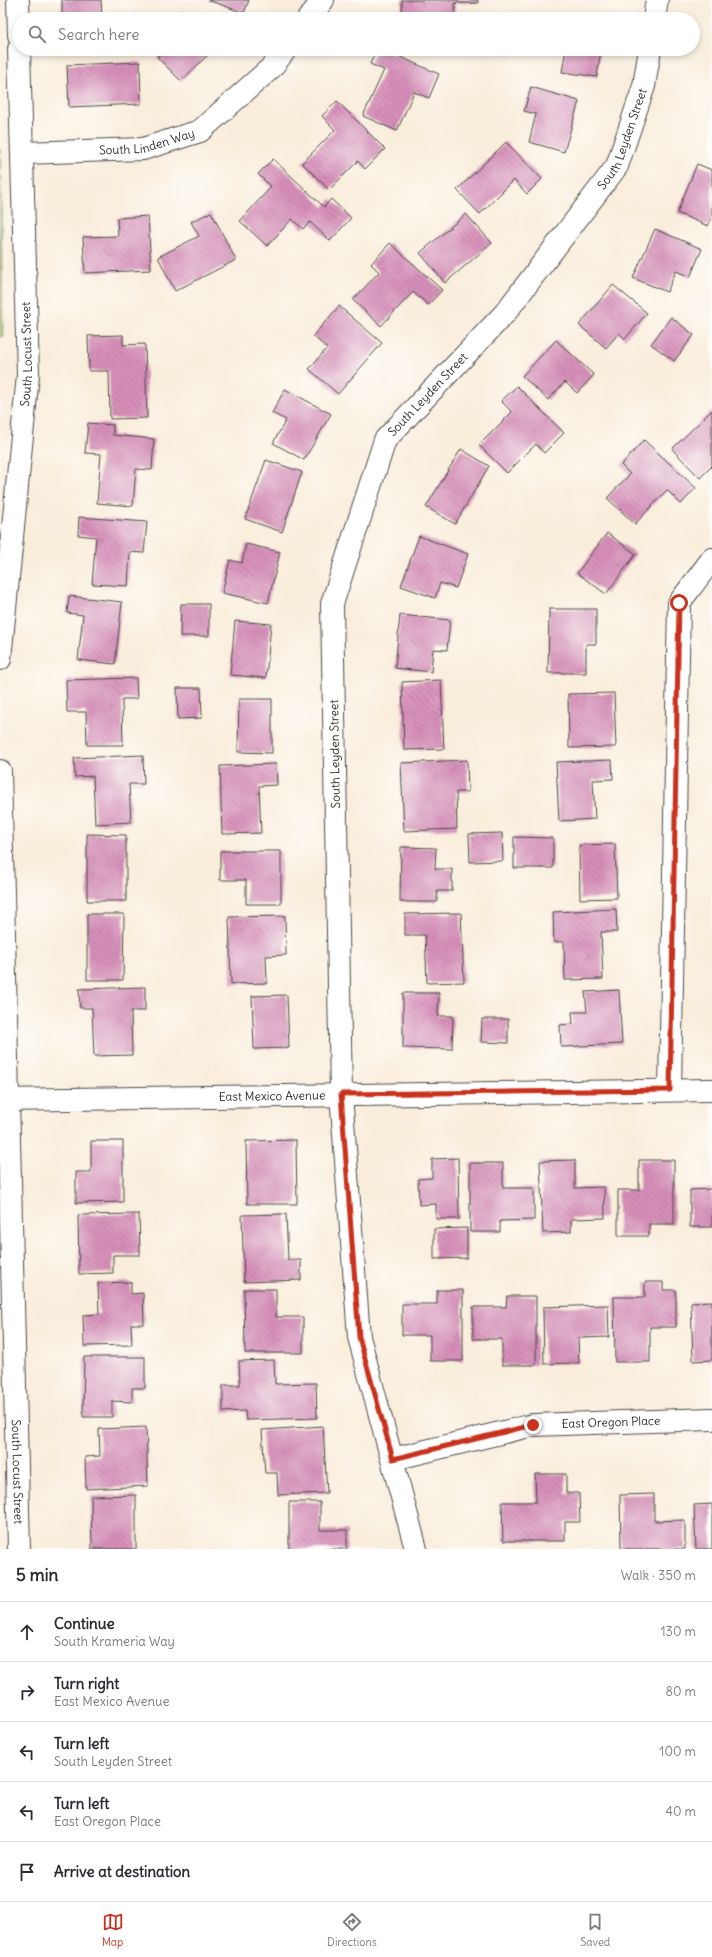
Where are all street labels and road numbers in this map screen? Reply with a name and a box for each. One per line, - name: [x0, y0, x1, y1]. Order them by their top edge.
- street label: South Leyden Street: [594, 86, 650, 192]
- street label: South Linden Way: [99, 125, 196, 157]
- street label: South Locust Street: [17, 302, 35, 407]
- street label: South Leyden Street: [385, 350, 470, 439]
- street label: South Leyden Street: [326, 699, 343, 809]
- street label: East Mexico Avenue: [218, 1087, 325, 1104]
- street label: East Oregon Place: [561, 1413, 660, 1431]
- street label: South Locust Street: [9, 1419, 26, 1524]

